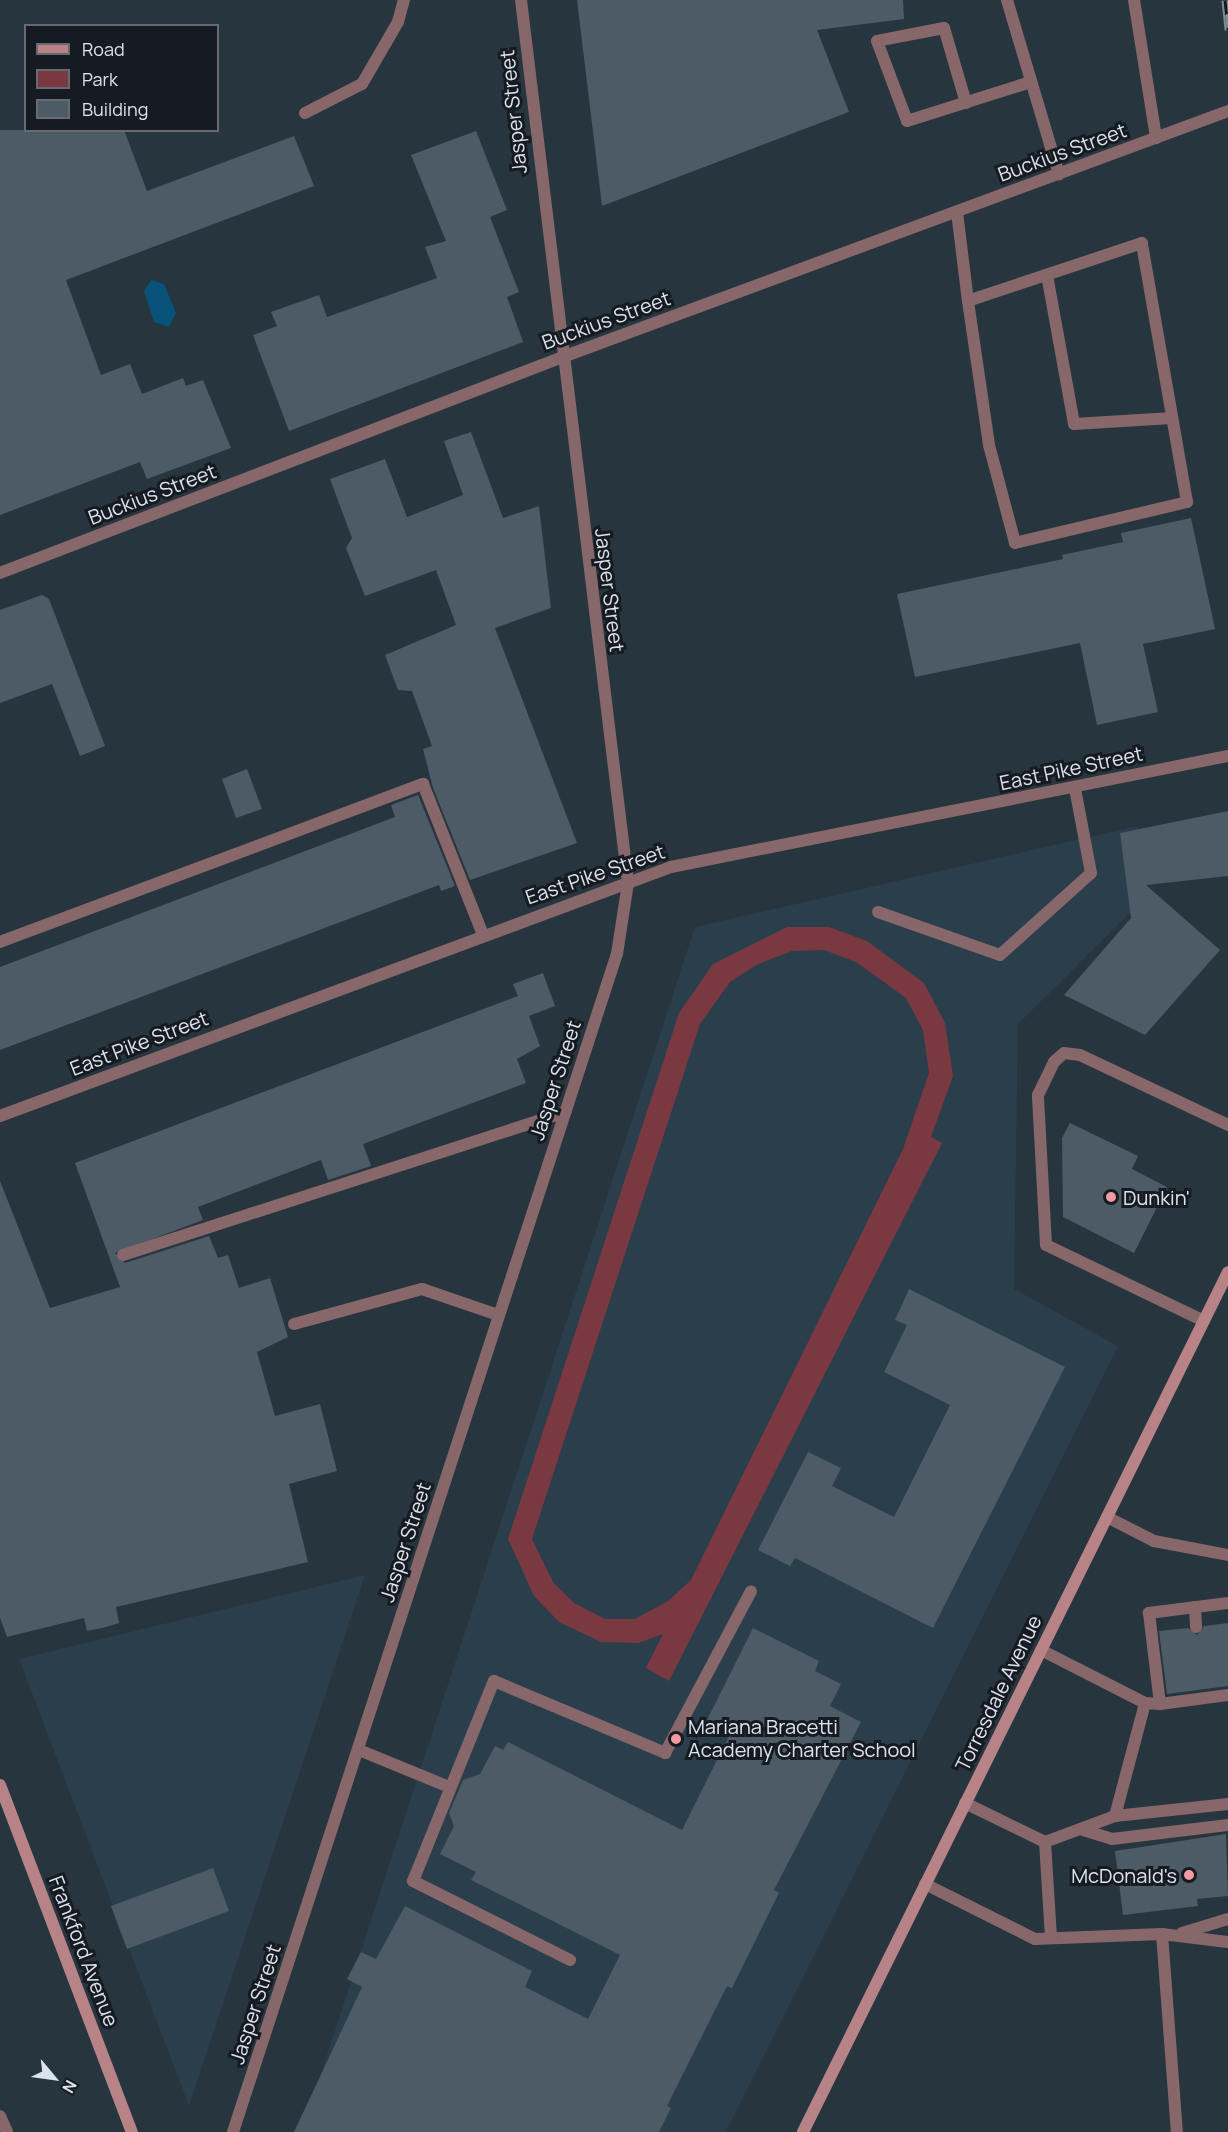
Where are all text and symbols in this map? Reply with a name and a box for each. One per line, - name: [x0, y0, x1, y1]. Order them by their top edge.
- legend: [24, 24, 219, 132]
- text: Road: [82, 37, 125, 61]
- street label: Jasper Street: [495, 49, 531, 175]
- text: Park: [82, 67, 118, 91]
- text: Building: [82, 97, 148, 121]
- street label: Buckius Street: [995, 118, 1129, 186]
- street label: Buckius Street: [539, 286, 673, 354]
- street label: Buckius Street: [85, 459, 219, 529]
- street label: Jasper Street: [591, 527, 629, 653]
- street label: East Pike Street: [997, 741, 1145, 795]
- street label: East Pike Street: [522, 839, 668, 909]
- street label: East Pike Street: [67, 1006, 211, 1080]
- street label: Jasper Street: [524, 1017, 586, 1143]
- place label: Dunkin': [1123, 1185, 1190, 1209]
- marker: Dunkin': [1104, 1190, 1118, 1204]
- street label: Jasper Street: [374, 1479, 436, 1605]
- street label: Torresdale Avenue: [950, 1611, 1046, 1775]
- place label: Mariana Bracetti Academy Charter School: [688, 1715, 916, 1762]
- marker: Mariana Bracetti Academy Charter School: [669, 1732, 683, 1746]
- place label: McDonald's: [1071, 1863, 1177, 1887]
- marker: McDonald's: [1182, 1868, 1196, 1882]
- street label: Frankford Avenue: [44, 1872, 124, 2030]
- street label: Jasper Street: [224, 1941, 286, 2067]
- north arrow: [24, 2048, 84, 2108]
- text: N: [57, 2076, 82, 2097]

